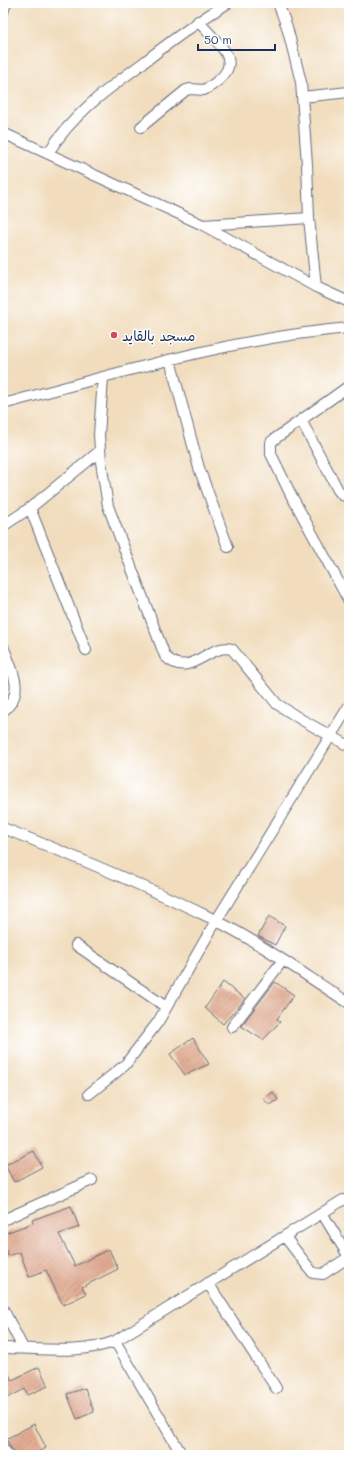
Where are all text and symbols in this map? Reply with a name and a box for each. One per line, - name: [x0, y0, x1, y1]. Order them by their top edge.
- scale bar: [198, 26, 275, 52]
- text: 50 m: [204, 31, 232, 47]
- place label: مسجد بالقايد: [122, 326, 195, 345]
- marker: مسجد بالقايد: [109, 330, 119, 340]

